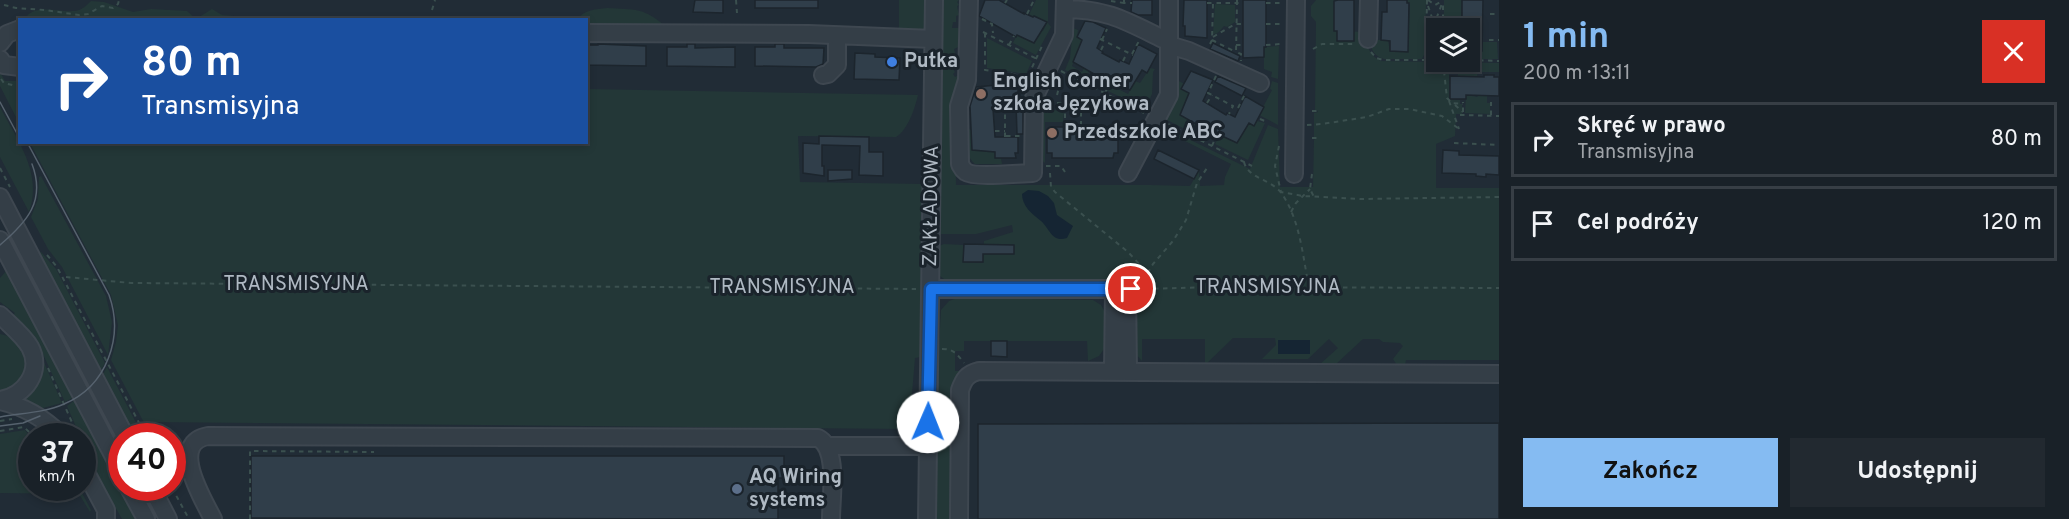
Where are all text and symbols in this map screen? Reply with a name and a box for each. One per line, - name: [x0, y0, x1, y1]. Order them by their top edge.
- text: 1 min: [1523, 15, 1609, 61]
- map controls: [1426, 18, 1480, 72]
- button: layers: [1426, 18, 1480, 72]
- button: close: [1982, 20, 2045, 83]
- text: 80 m: [141, 38, 242, 91]
- icon: right: [42, 42, 120, 120]
- place label: Putka: [904, 49, 958, 75]
- marker: Putka: [885, 55, 899, 69]
- text: 200 m · 13:11: [1523, 61, 1631, 87]
- place label: English Corner szkoła Językowa: [993, 69, 1149, 118]
- marker: English Corner szkoła Językowa: [974, 87, 988, 101]
- text: Transmisyjna: [141, 90, 299, 124]
- text: Skręć w prawo: [1577, 113, 1726, 140]
- place label: Przedszkole ABC: [1064, 120, 1223, 146]
- icon: right: [1526, 123, 1559, 156]
- marker: Przedszkole ABC: [1045, 126, 1059, 140]
- text: 80 m: [1991, 126, 2042, 153]
- text: Transmisyjna: [1577, 140, 1694, 166]
- street label: ZAKŁADOWA: [918, 145, 946, 267]
- icon: arrive: [1526, 207, 1559, 240]
- text: Cel podróży: [1577, 210, 1699, 237]
- text: 120 m: [1982, 210, 2042, 237]
- pin: [1105, 263, 1156, 314]
- street label: TRANSMISYJNA: [223, 272, 369, 298]
- icon: arrive: [1114, 272, 1147, 305]
- street label: TRANSMISYJNA: [709, 275, 855, 301]
- street label: TRANSMISYJNA: [1195, 275, 1341, 301]
- position arrow: [896, 390, 960, 454]
- speed limit sign: 40: [108, 423, 186, 501]
- text: 37: [40, 436, 74, 473]
- button: Zakończ: [1523, 438, 1778, 507]
- button: Udostępnij: [1790, 438, 2045, 507]
- place label: AQ Wiring systems: [749, 465, 842, 514]
- text: km/h: [39, 468, 75, 487]
- marker: AQ Wiring systems: [730, 482, 744, 496]

